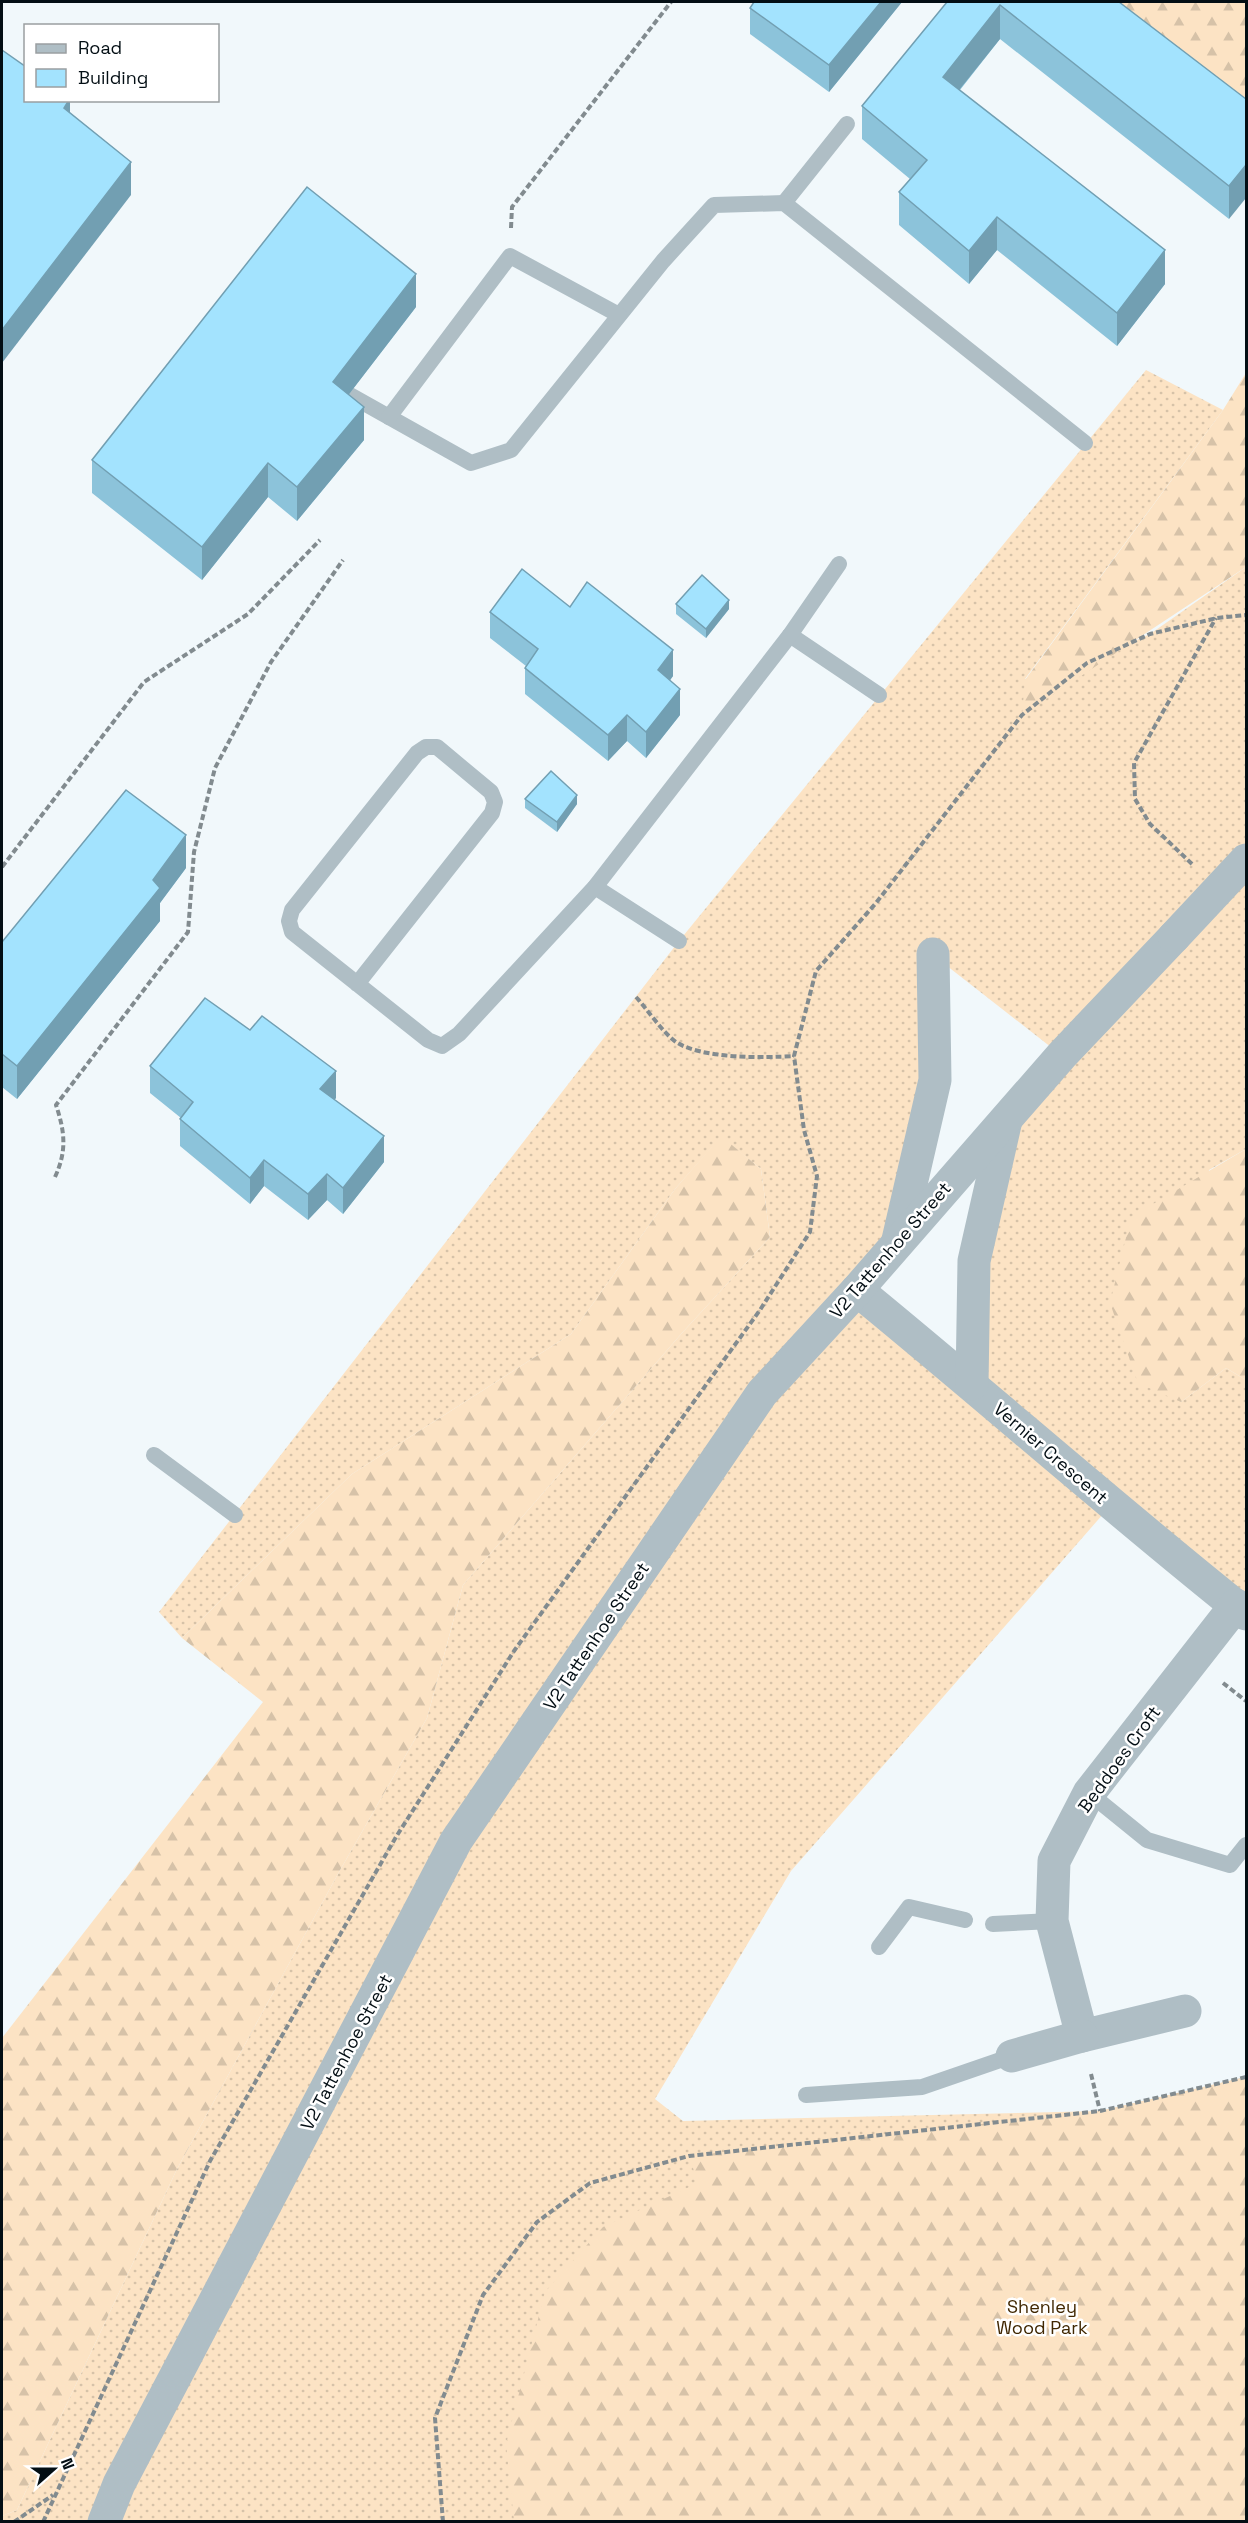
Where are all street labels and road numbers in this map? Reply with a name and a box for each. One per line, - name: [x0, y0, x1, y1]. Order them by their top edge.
- street label: V2 Tattenhoe Street: [824, 1177, 956, 1323]
- street label: Vernier Crescent: [989, 1397, 1113, 1509]
- street label: V2 Tattenhoe Street: [538, 1558, 654, 1714]
- street label: Beddoes Croft: [1073, 1701, 1165, 1817]
- street label: V2 Tattenhoe Street: [295, 1970, 397, 2134]

